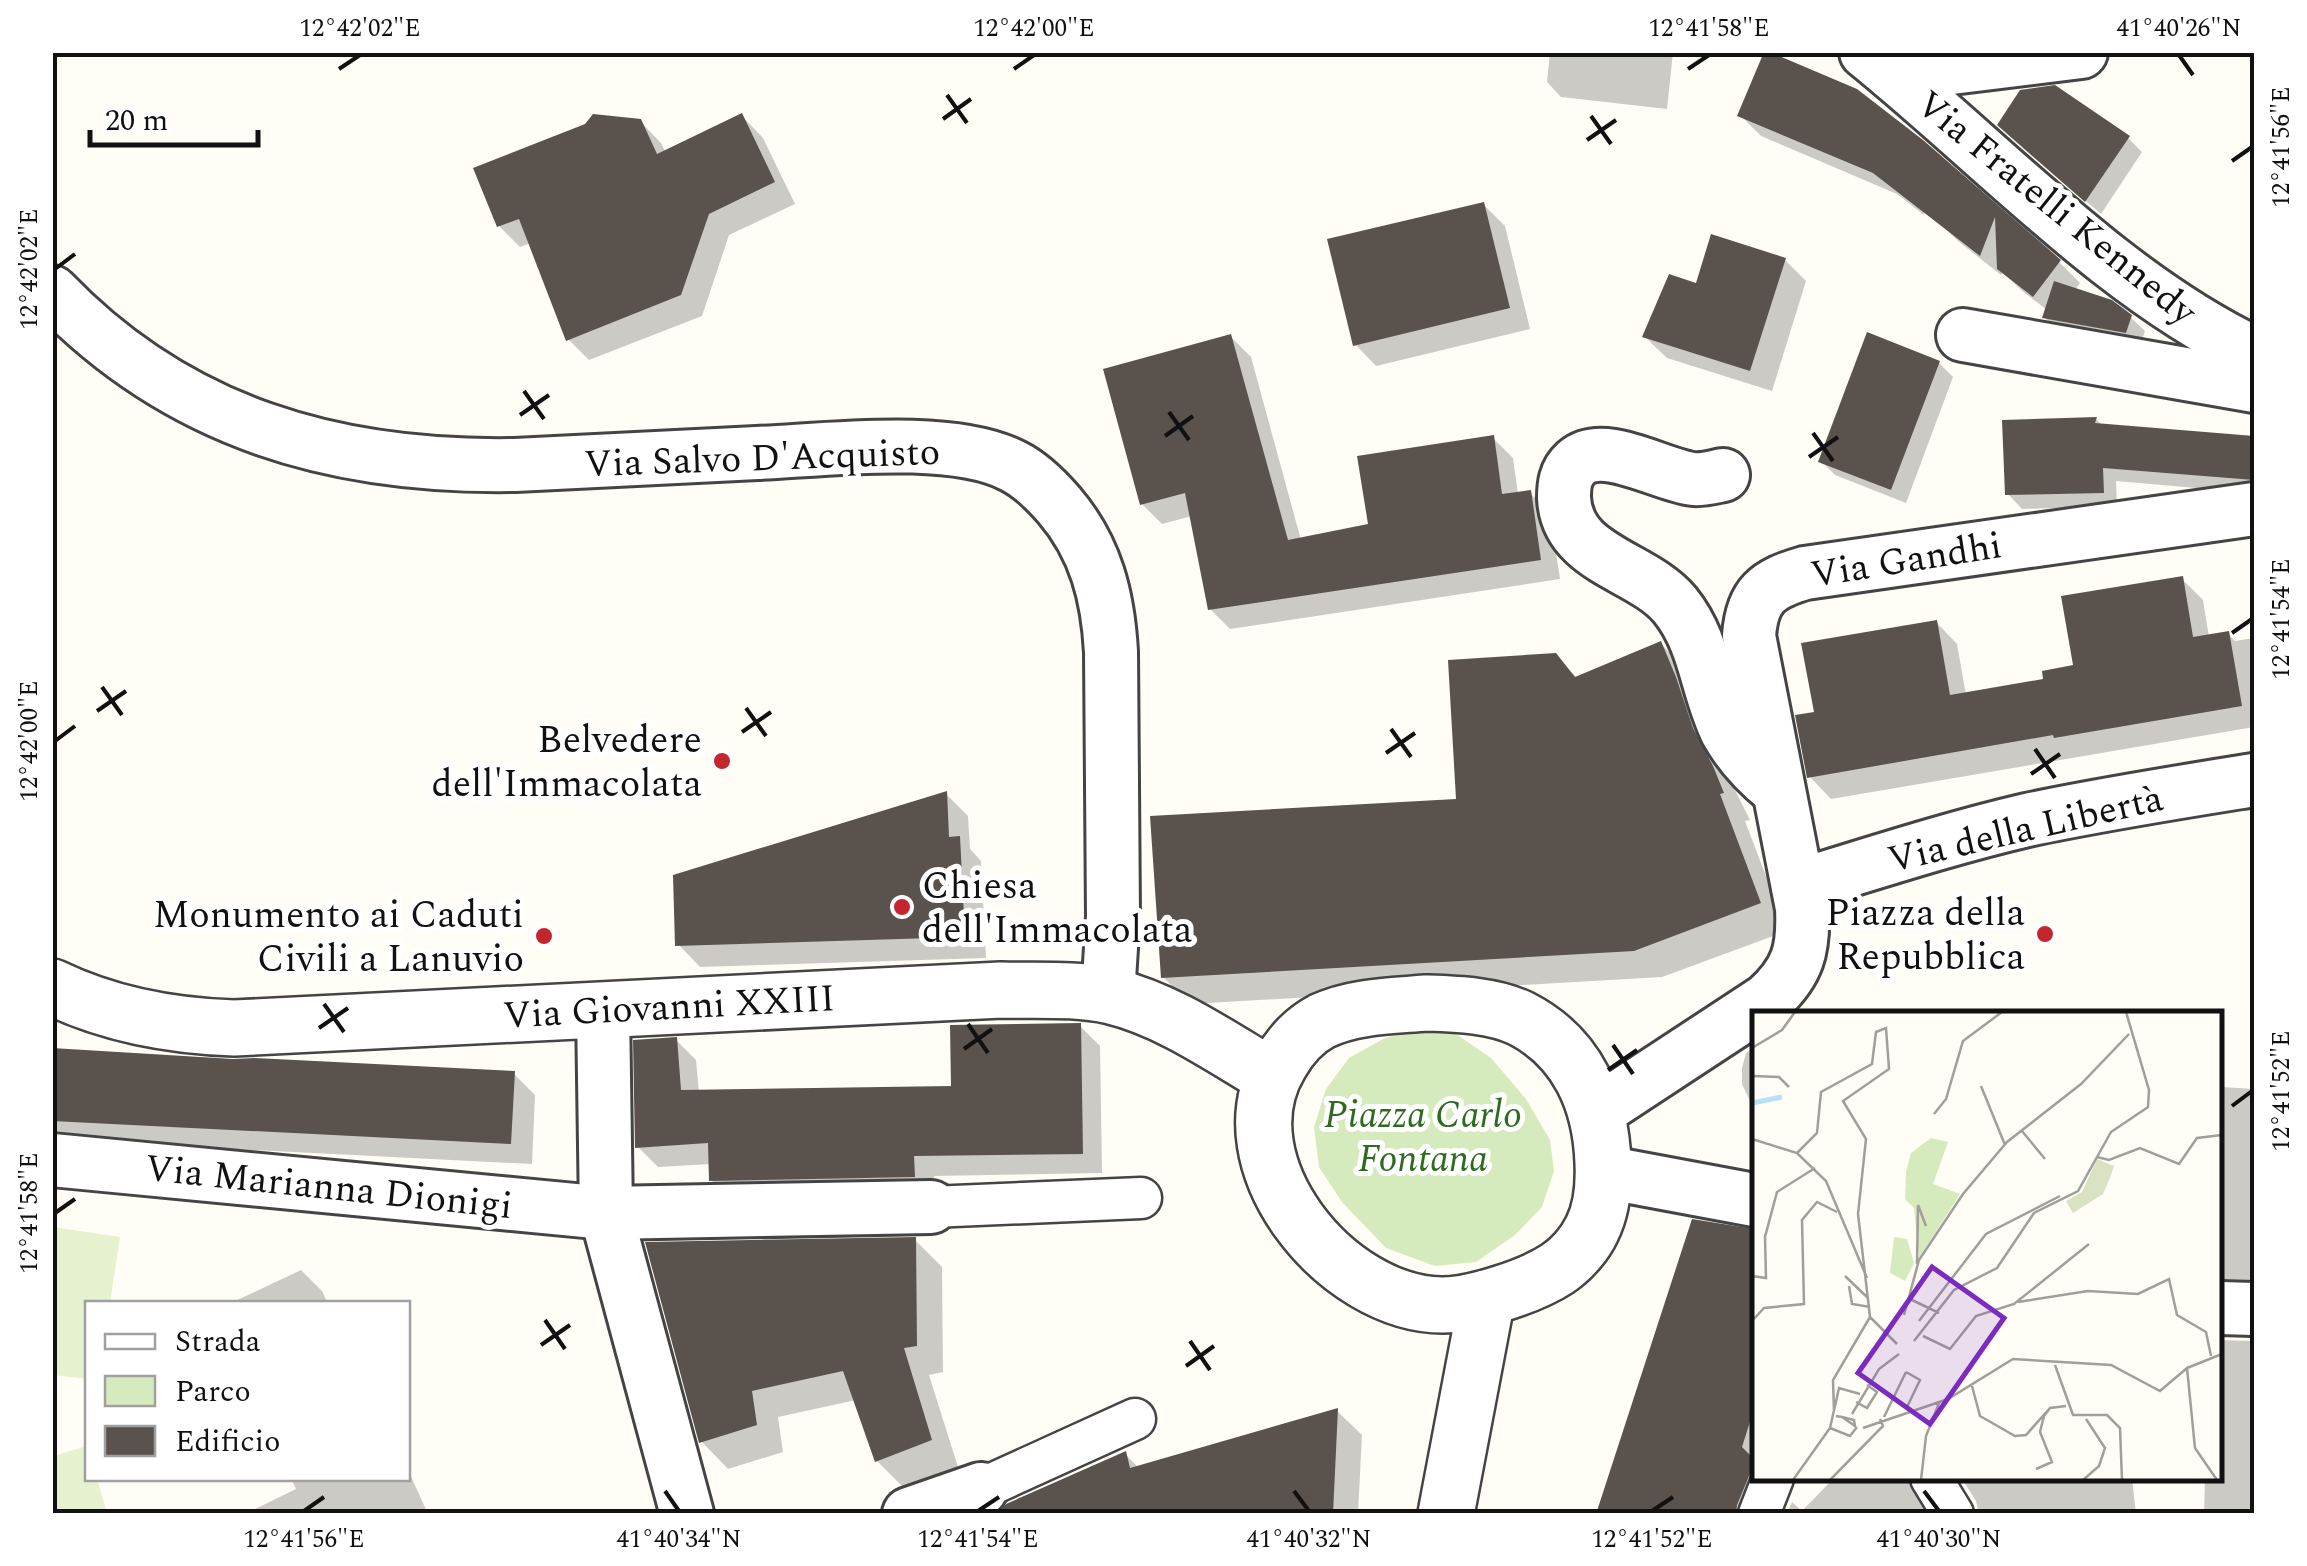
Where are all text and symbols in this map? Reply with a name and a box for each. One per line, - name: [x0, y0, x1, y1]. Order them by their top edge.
- text: 12°42'02"E: [299, 10, 421, 48]
- text: 12°42'00"E: [973, 10, 1095, 48]
- text: 12°41'58"E: [1648, 10, 1770, 48]
- text: 41°40'26"N: [2117, 10, 2241, 48]
- street label: Via Fratelli Kennedy: [1903, 77, 2210, 341]
- scale bar: [90, 85, 258, 147]
- text: 12°41'56"E: [2263, 86, 2301, 208]
- text: 20 m: [105, 98, 168, 144]
- text: 12°42'02"E: [11, 208, 49, 330]
- street label: Via Salvo D'Acquisto: [583, 424, 941, 494]
- street label: Via Gandhi: [1806, 517, 2006, 605]
- text: 12°41'54"E: [2263, 558, 2301, 680]
- text: 12°42'00"E: [11, 680, 49, 802]
- place label: Belvedere dell'Immacolata: [431, 712, 702, 814]
- marker: Belvedere dell'Immacolata: [711, 750, 733, 772]
- street label: Via della Libertà: [1882, 770, 2169, 890]
- place label: Chiesa dell'Immacolata: [922, 858, 1193, 960]
- place label: Piazza della Repubblica: [1825, 885, 2025, 987]
- place label: Monumento ai Caduti Civili a Lanuvio: [153, 887, 524, 989]
- marker: Chiesa dell'Immacolata: [891, 896, 913, 918]
- marker: Piazza della Repubblica: [2034, 923, 2056, 945]
- marker: Monumento ai Caduti Civili a Lanuvio: [533, 925, 555, 947]
- street label: Via Giovanni XXIII: [502, 970, 837, 1046]
- inset map: [1752, 1011, 2222, 1481]
- text: 12°41'52"E: [2263, 1030, 2301, 1152]
- park label: Piazza Carlo Fontana: [1324, 1087, 1522, 1189]
- street label: Via Marianna Dionigi: [142, 1140, 515, 1236]
- text: 12°41'58"E: [11, 1152, 49, 1274]
- legend: [85, 1301, 410, 1481]
- text: Strada: [175, 1319, 261, 1365]
- text: Parco: [175, 1369, 251, 1415]
- text: Edificio: [175, 1419, 280, 1465]
- text: 12°41'56"E: [243, 1521, 365, 1559]
- text: 41°40'34"N: [617, 1521, 741, 1559]
- text: 12°41'54"E: [917, 1521, 1039, 1559]
- text: 41°40'32"N: [1247, 1521, 1371, 1559]
- text: 12°41'52"E: [1591, 1521, 1713, 1559]
- text: 41°40'30"N: [1877, 1521, 2001, 1559]

